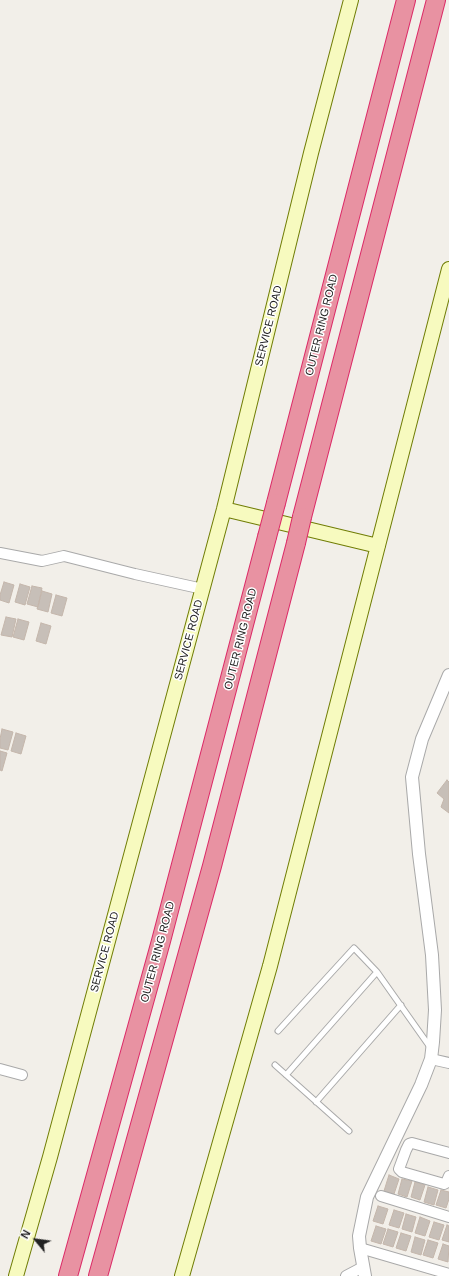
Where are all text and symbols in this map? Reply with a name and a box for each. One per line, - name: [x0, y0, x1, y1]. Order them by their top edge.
- street label: OUTER RING ROAD: [303, 273, 341, 377]
- street label: SERVICE ROAD: [253, 284, 285, 368]
- street label: OUTER RING ROAD: [222, 587, 260, 691]
- street label: SERVICE ROAD: [172, 598, 206, 682]
- street label: OUTER RING ROAD: [138, 900, 178, 1004]
- street label: SERVICE ROAD: [88, 910, 122, 994]
- north arrow: [16, 1220, 56, 1260]
- text: N: [18, 1228, 33, 1241]

